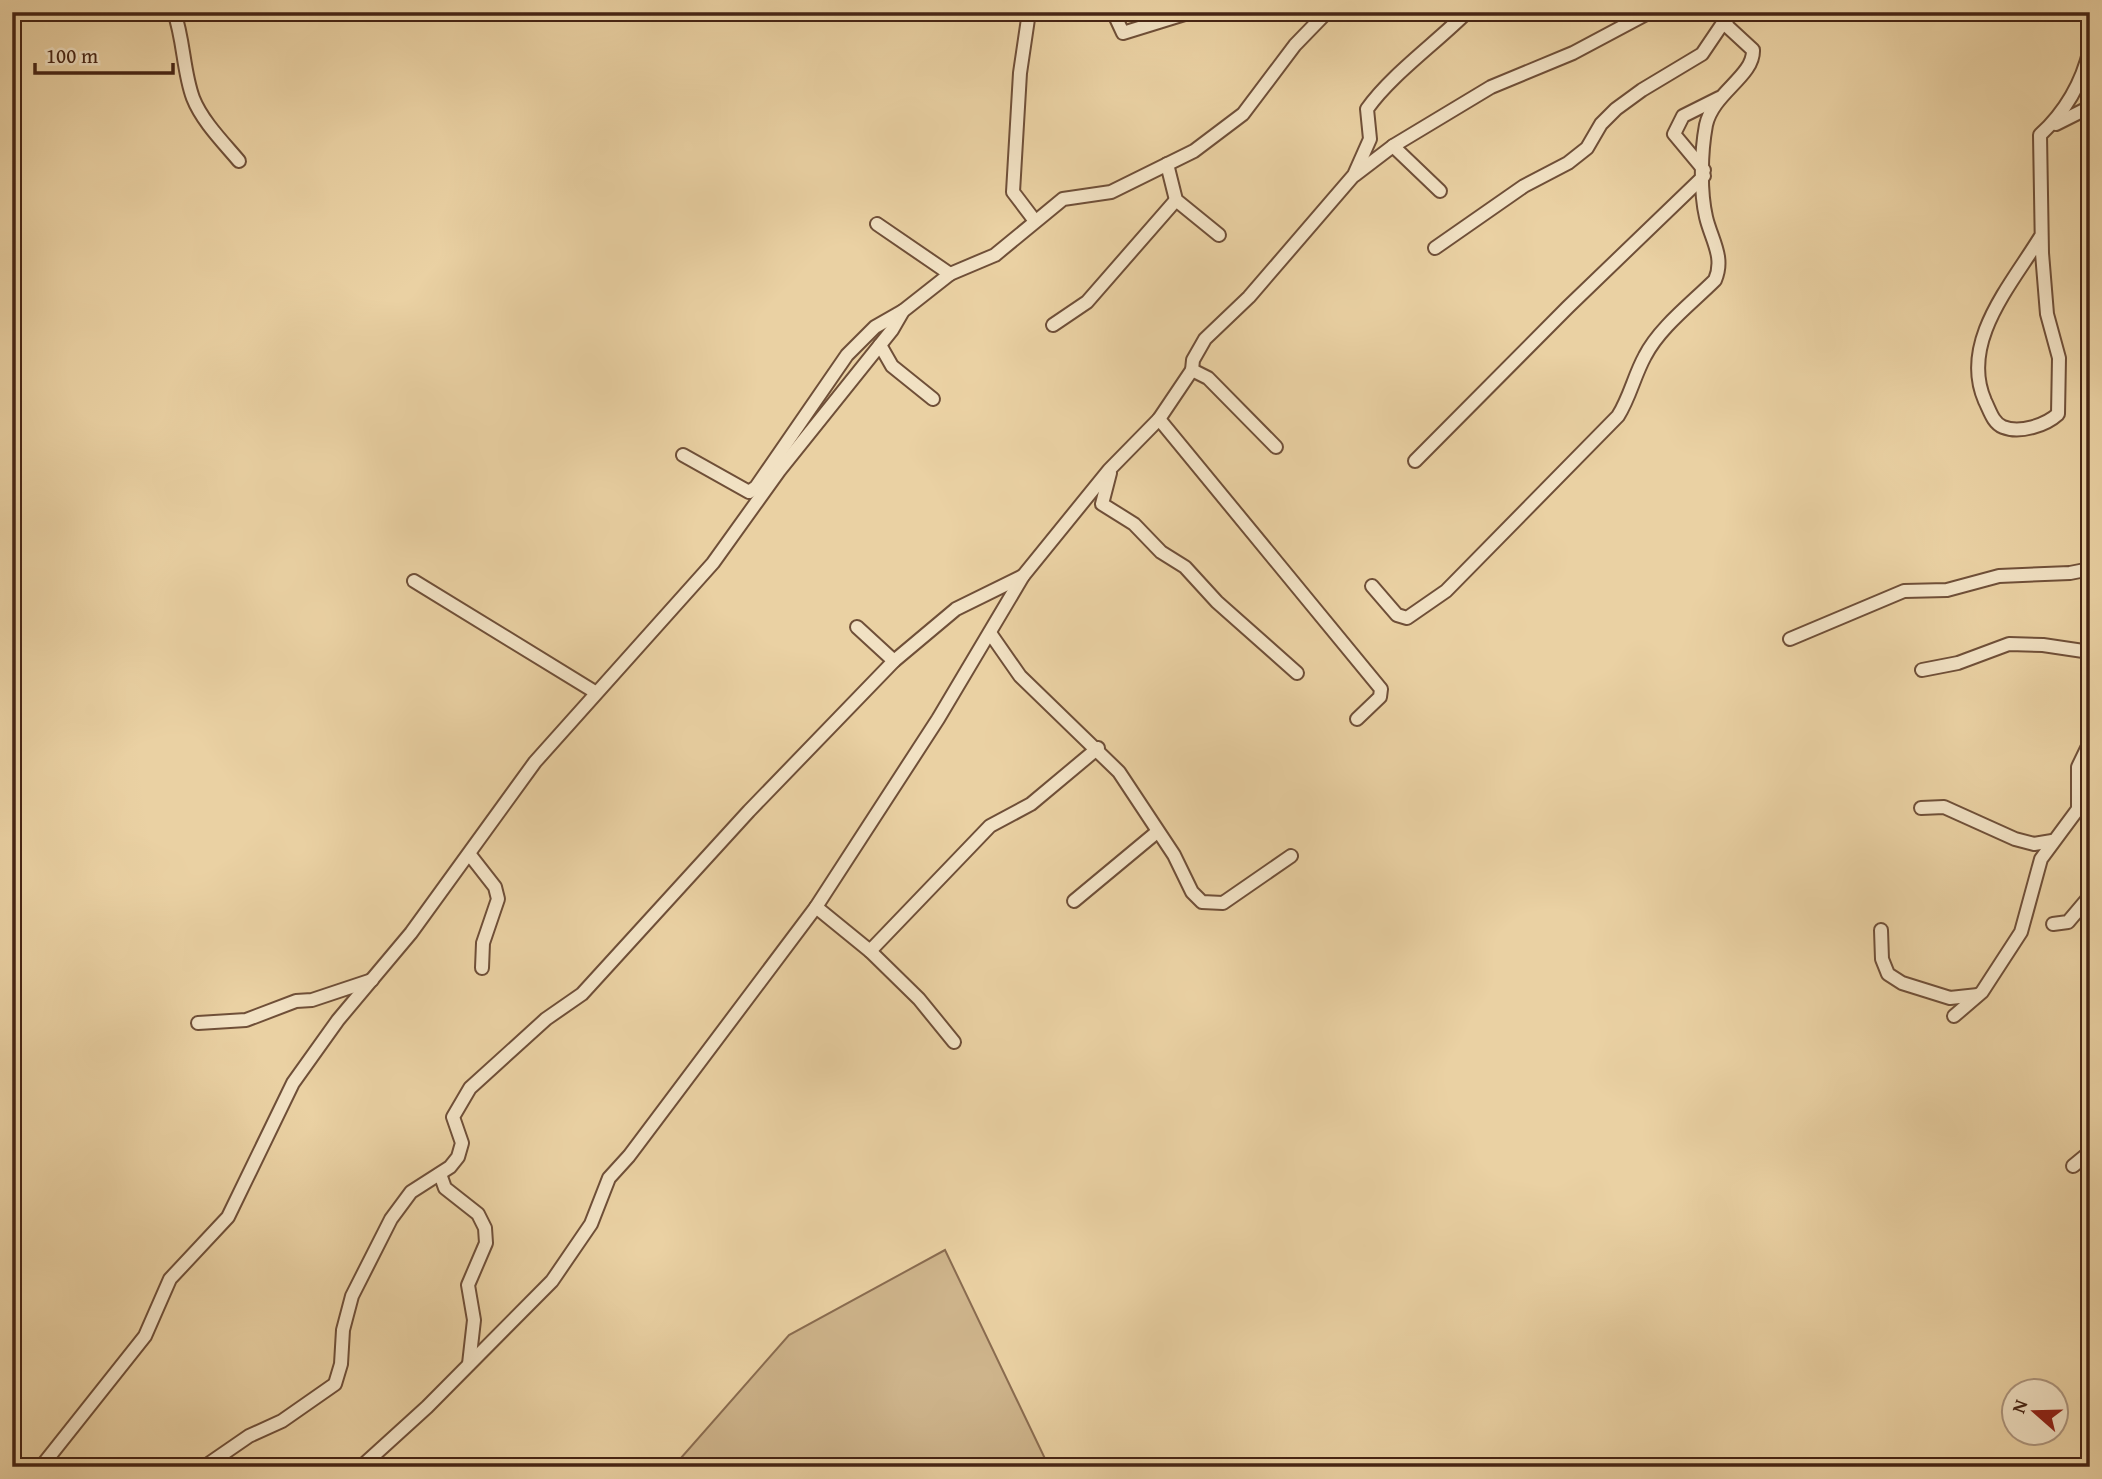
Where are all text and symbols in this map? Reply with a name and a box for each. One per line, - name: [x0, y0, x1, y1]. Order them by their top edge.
- scale bar: [35, 32, 173, 76]
- text: 100 m: [46, 40, 98, 71]
- north arrow: [2000, 1378, 2070, 1448]
- text: N: [2004, 1395, 2034, 1417]

